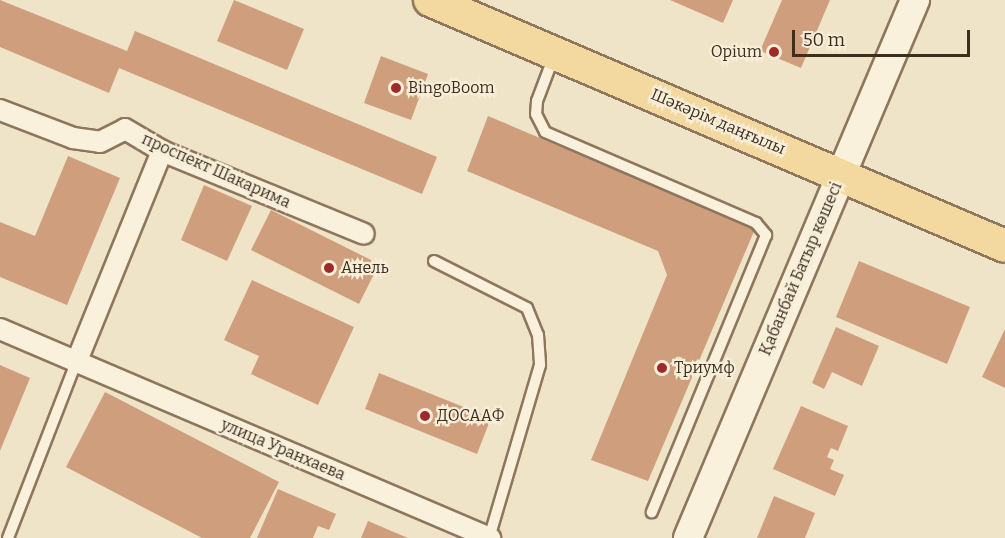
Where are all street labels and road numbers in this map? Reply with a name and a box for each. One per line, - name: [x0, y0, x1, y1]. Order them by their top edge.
- street label: Шәкәрім даңғылы: [648, 85, 788, 159]
- street label: проспект Шакарима: [139, 130, 293, 212]
- street label: Қабанбай Батыр көшесі: [756, 179, 846, 359]
- street label: улица Уранхаева: [218, 415, 348, 485]

